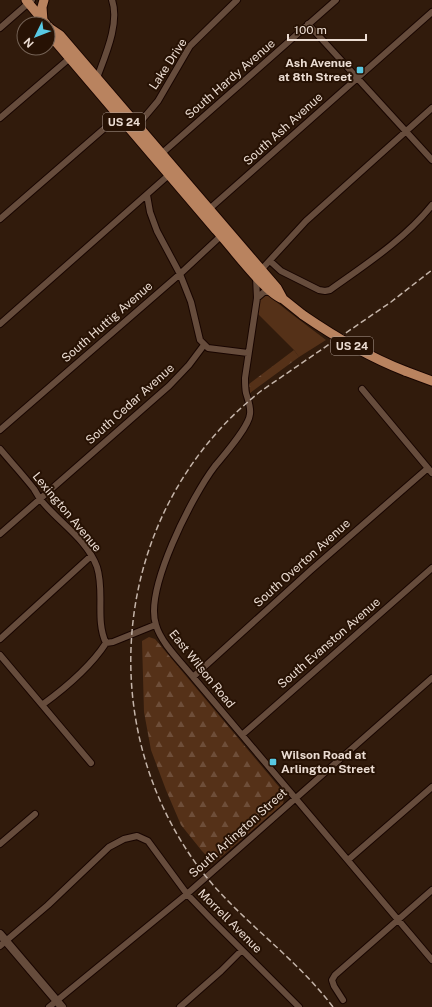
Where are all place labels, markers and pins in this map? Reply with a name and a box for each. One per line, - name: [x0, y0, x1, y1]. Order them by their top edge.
- place label: Ash Avenue at 8th Street: [278, 56, 352, 84]
- marker: Ash Avenue at 8th Street: [355, 65, 365, 75]
- place label: Wilson Road at Arlington Street: [281, 748, 375, 776]
- marker: Wilson Road at Arlington Street: [268, 757, 278, 767]

